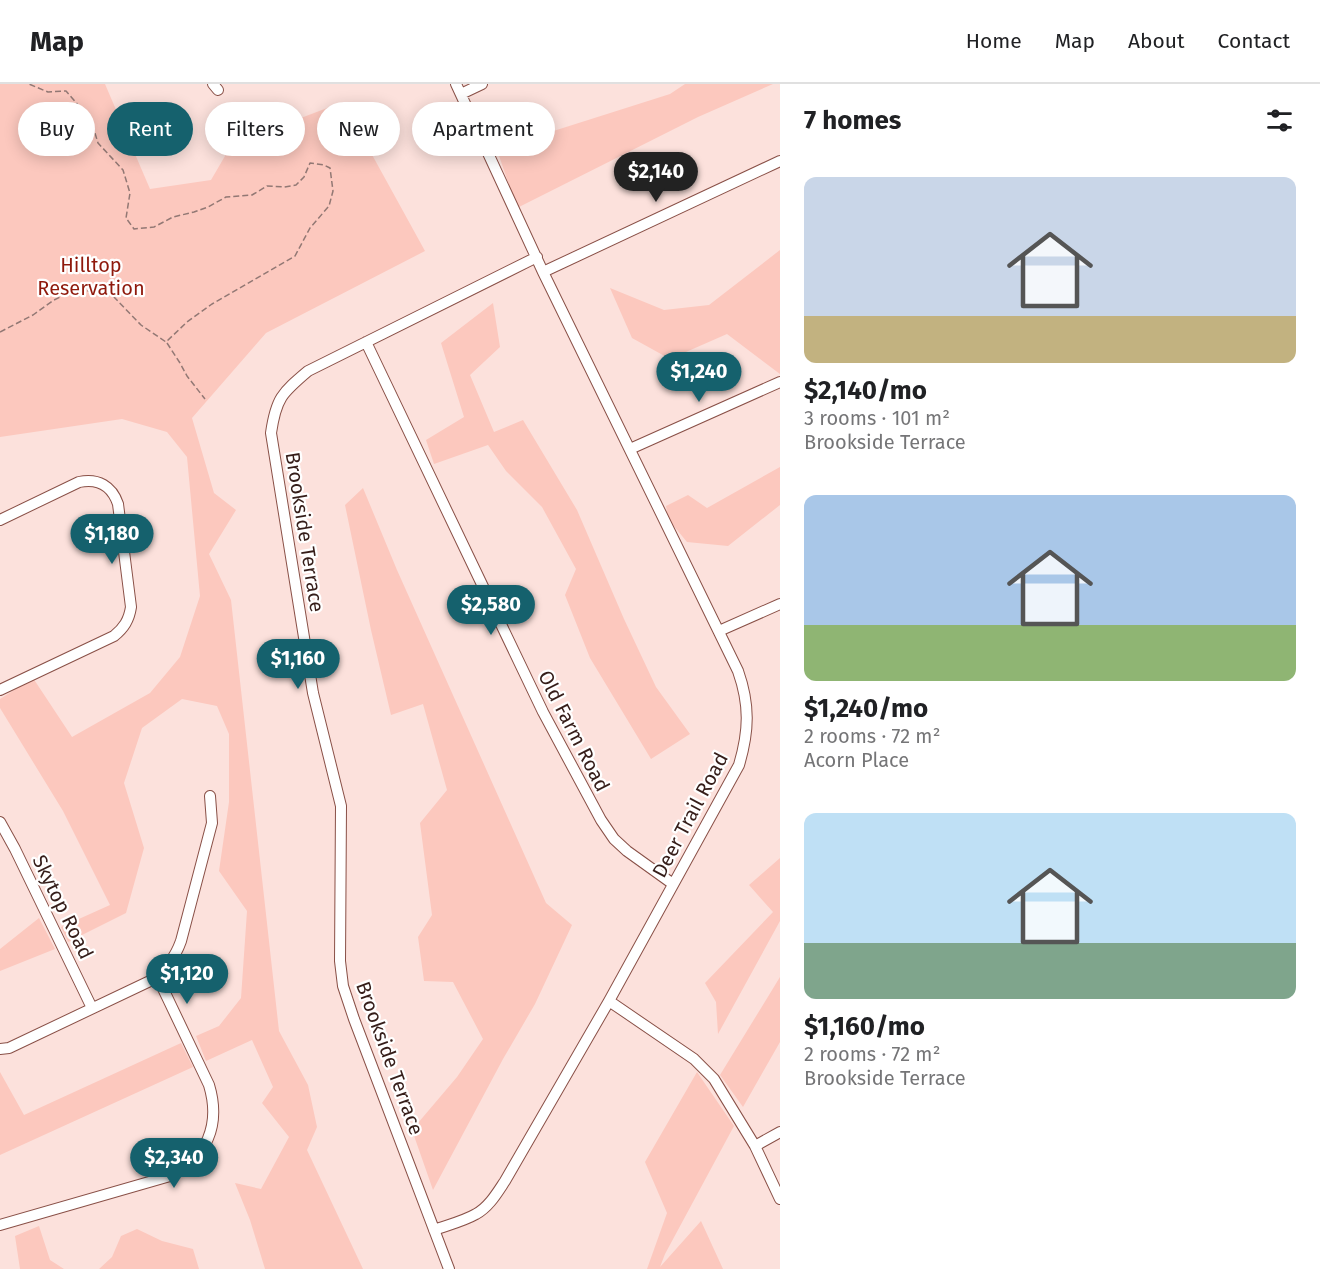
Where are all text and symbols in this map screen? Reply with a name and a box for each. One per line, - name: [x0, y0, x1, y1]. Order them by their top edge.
- text: Map: [30, 25, 84, 58]
- text: Home: [966, 28, 1022, 54]
- text: Map: [1055, 28, 1095, 54]
- text: About: [1128, 28, 1185, 54]
- text: Contact: [1218, 28, 1290, 54]
- chip: Buy: [18, 102, 95, 156]
- chip: Rent: [107, 102, 193, 156]
- chip: Filters: [205, 102, 305, 156]
- chip: New: [317, 102, 400, 156]
- chip: Apartment: [412, 102, 555, 156]
- icon: filters: [1263, 104, 1296, 137]
- text: 7 homes: [804, 105, 901, 136]
- pin: $2,140: [607, 152, 705, 203]
- text: $2,140: [628, 159, 684, 183]
- icon: home: [996, 216, 1104, 324]
- park label: Hilltop Reservation: [37, 253, 145, 300]
- pin: $1,240: [650, 352, 748, 403]
- text: $1,240: [670, 359, 728, 383]
- text: $2,140/mo: [804, 375, 927, 406]
- text: 3 rooms · 101 m²: [804, 406, 950, 430]
- text: Brookside Terrace: [804, 430, 966, 454]
- street label: Brookside Terrace: [280, 450, 330, 614]
- pin: $1,180: [63, 514, 161, 565]
- text: $1,180: [85, 521, 139, 545]
- icon: home: [996, 534, 1104, 642]
- pin: $2,580: [442, 585, 540, 636]
- text: $2,580: [461, 592, 521, 616]
- pin: $1,160: [249, 639, 347, 690]
- text: $1,160: [271, 646, 325, 670]
- street label: Old Farm Road: [533, 666, 615, 796]
- text: $1,240/mo: [804, 693, 928, 724]
- text: 2 rooms · 72 m²: [804, 724, 940, 748]
- street label: Deer Trail Road: [647, 748, 733, 882]
- text: Acorn Place: [804, 748, 909, 772]
- street label: Skytop Road: [27, 851, 99, 963]
- icon: home: [996, 852, 1104, 960]
- pin: $1,120: [138, 954, 236, 1005]
- text: $1,120: [160, 961, 214, 985]
- street label: Brookside Terrace: [351, 978, 429, 1138]
- text: $1,160/mo: [804, 1011, 925, 1042]
- text: 2 rooms · 72 m²: [804, 1042, 940, 1066]
- text: Brookside Terrace: [804, 1066, 966, 1090]
- pin: $2,340: [125, 1138, 223, 1189]
- text: $2,340: [144, 1145, 204, 1169]

